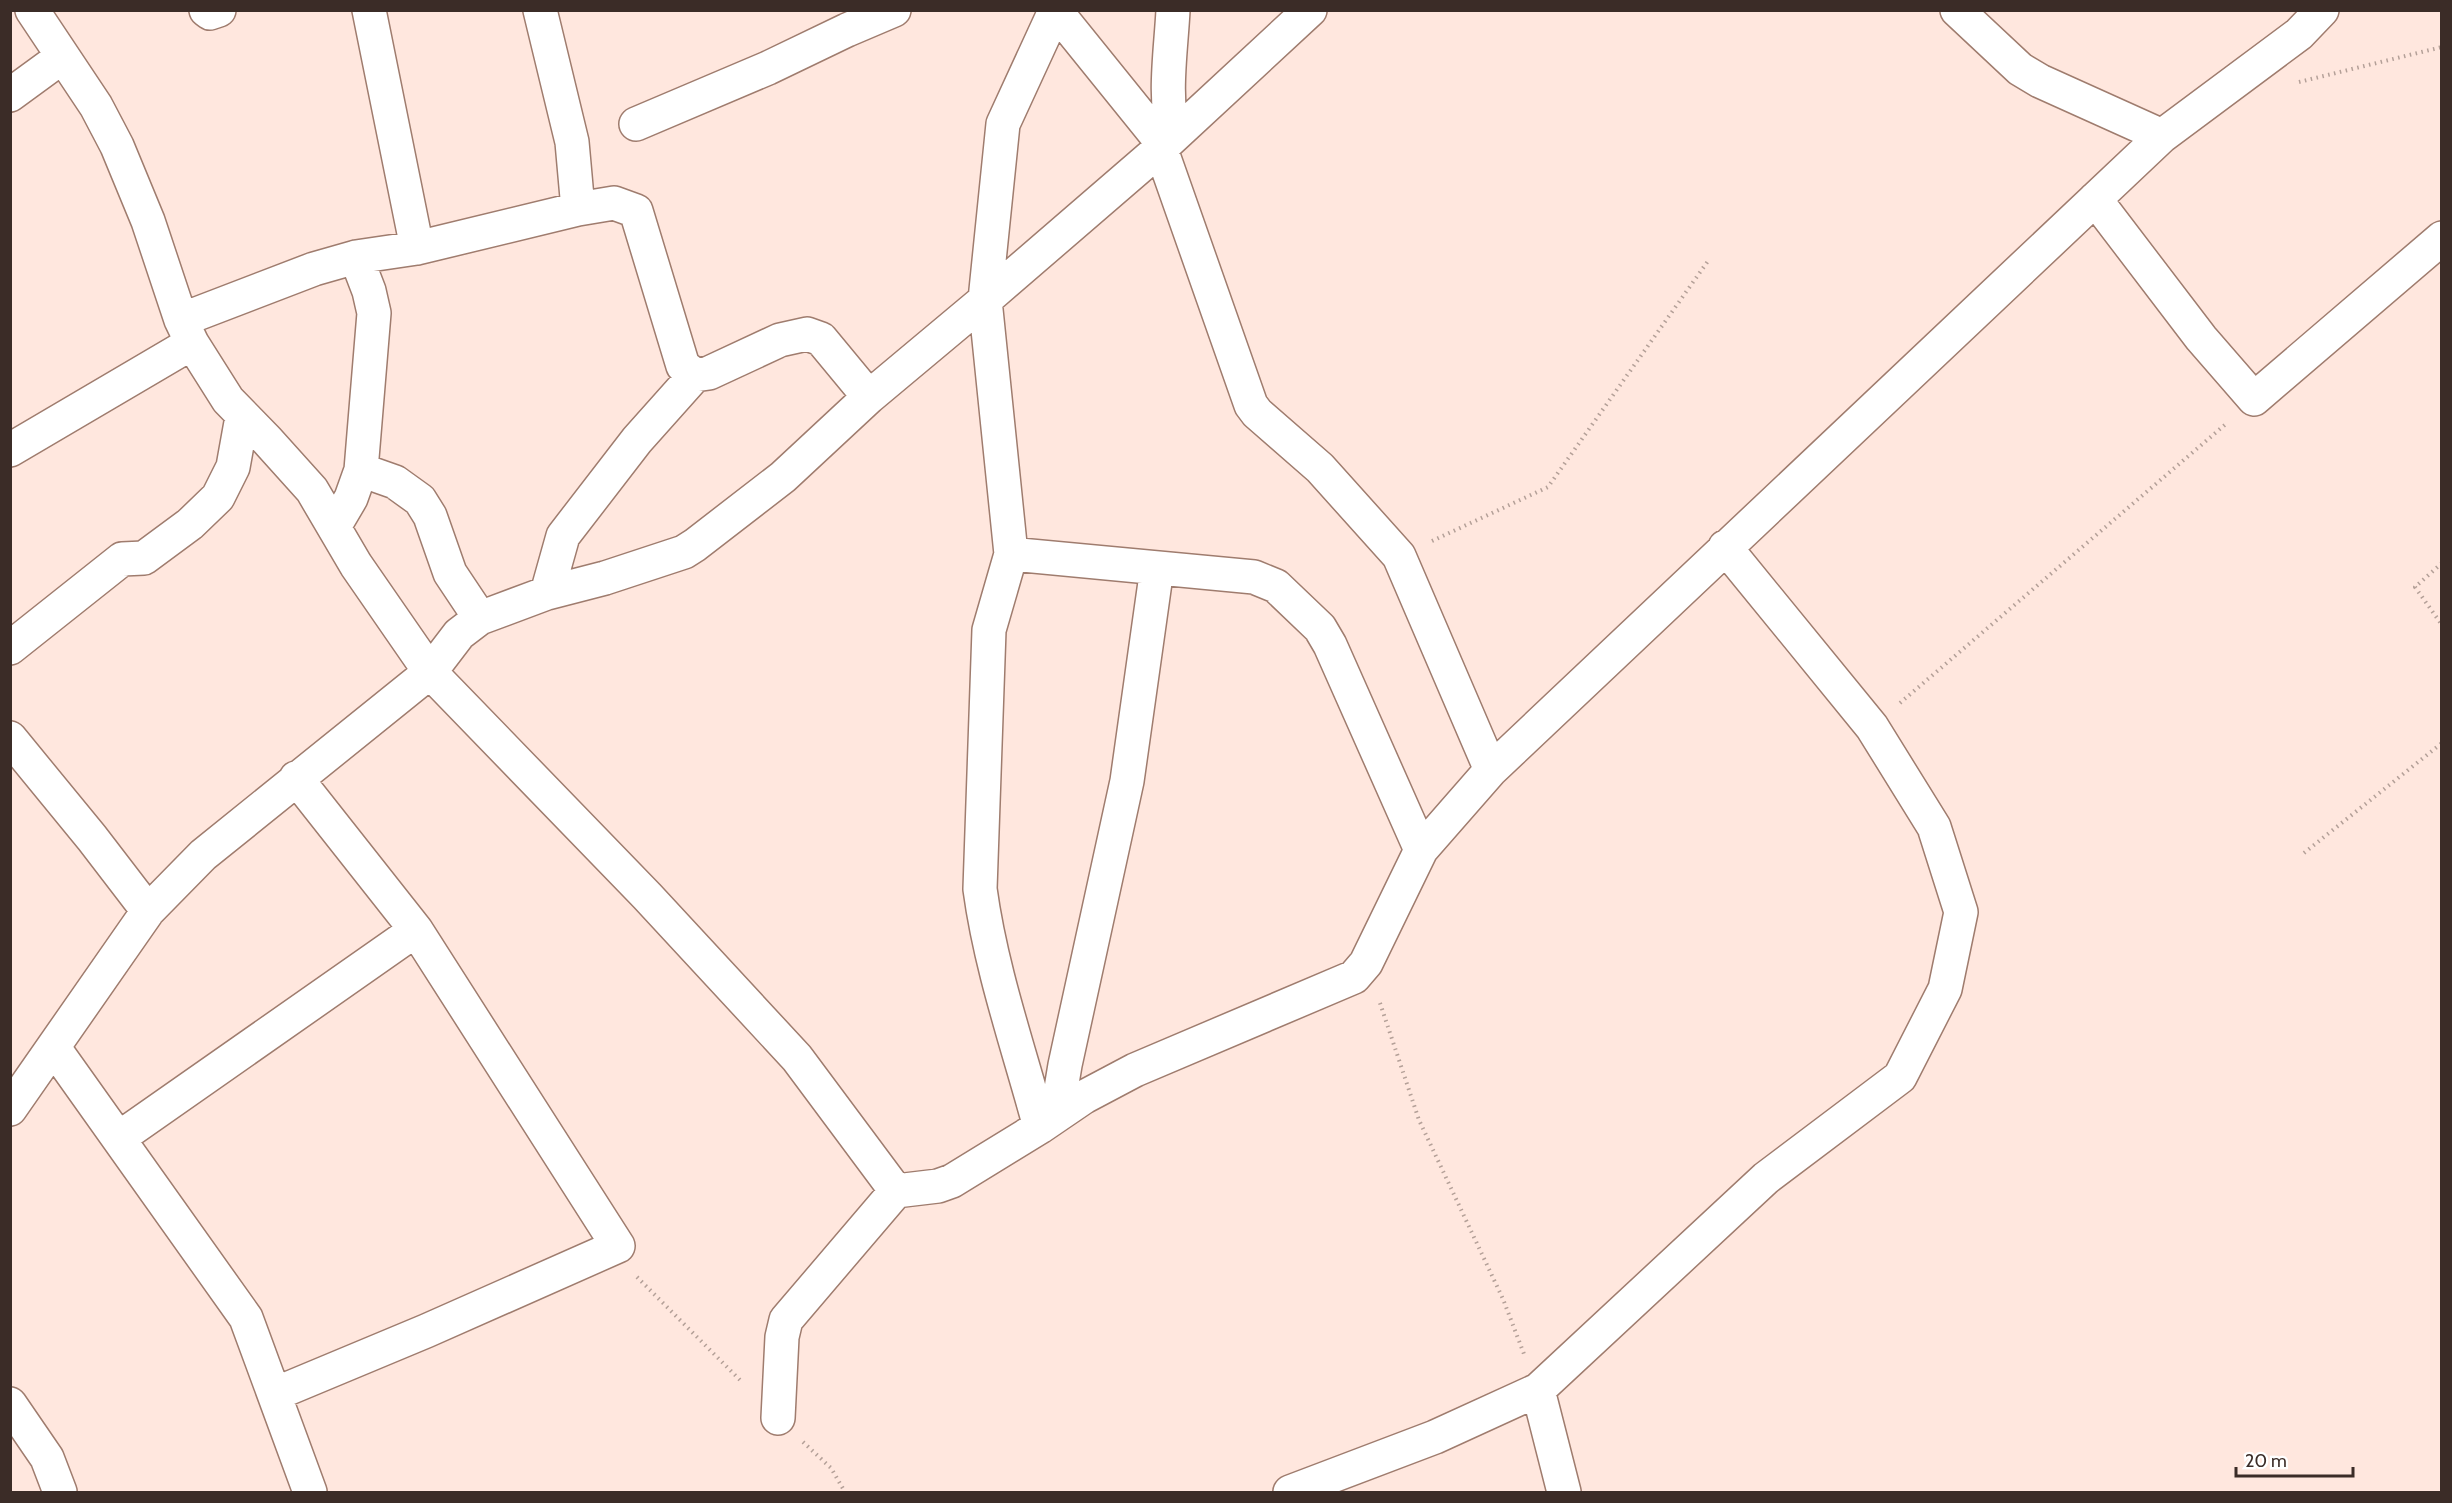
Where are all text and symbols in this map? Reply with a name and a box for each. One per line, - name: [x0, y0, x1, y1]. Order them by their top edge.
- scale bar: [2236, 1440, 2353, 1478]
- text: 20 m: [2245, 1450, 2287, 1472]

